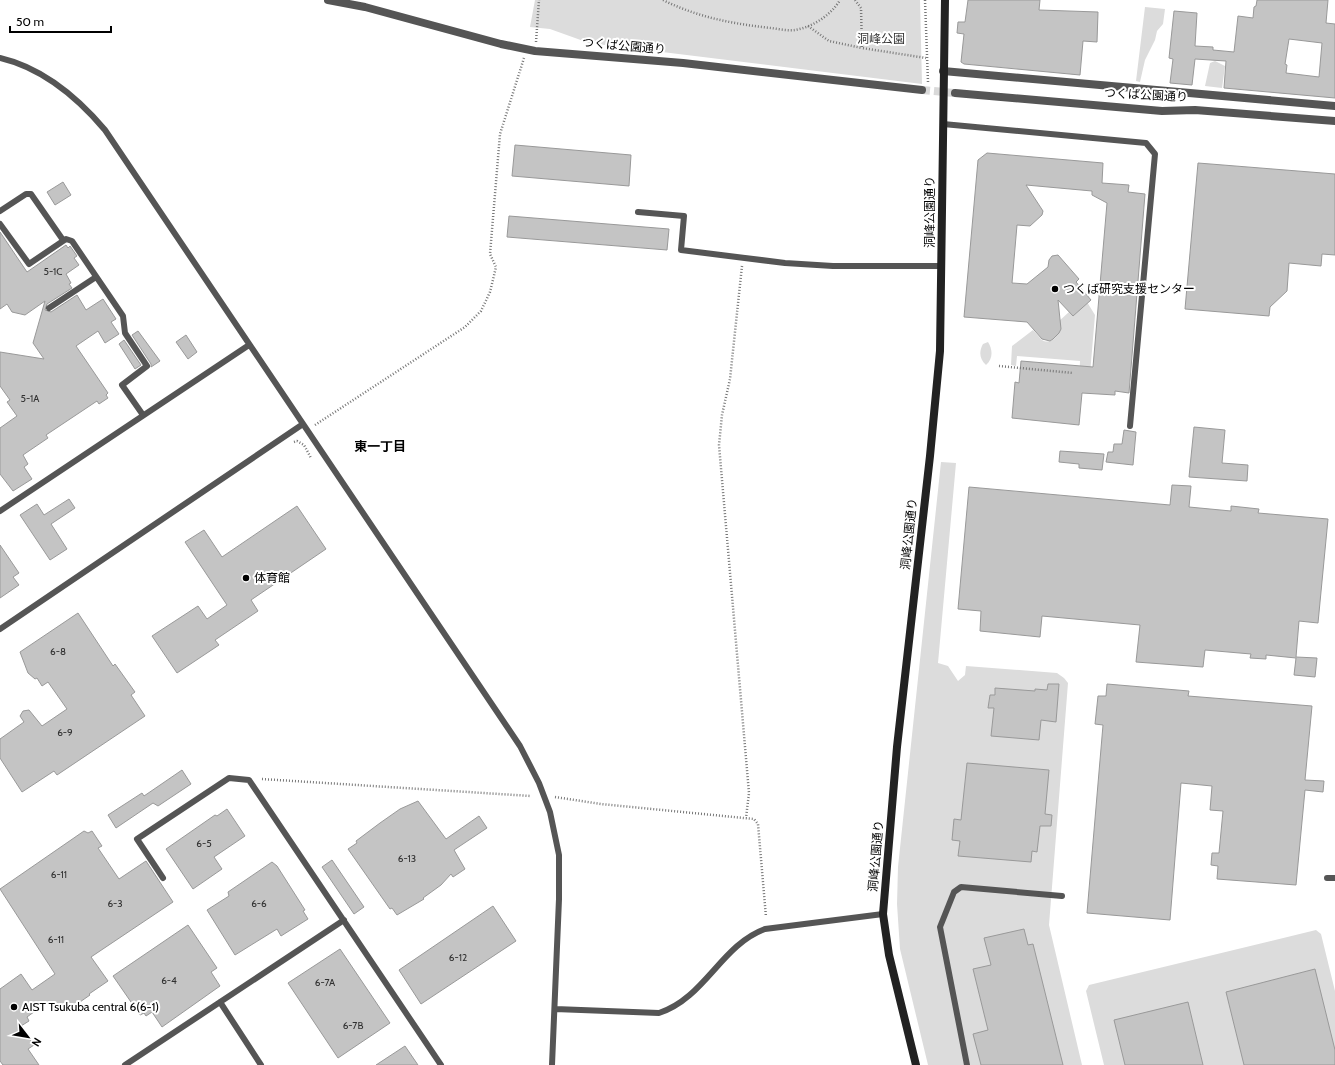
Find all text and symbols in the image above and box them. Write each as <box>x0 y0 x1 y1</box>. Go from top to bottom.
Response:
scale bar <box>10 8 111 34</box>
text: 50 m <box>16 14 44 29</box>
park label: 洞峰公園 <box>857 31 905 46</box>
street label: つくば公園通り <box>582 34 667 57</box>
street label: つくば公園通り <box>1104 85 1188 104</box>
street label: 洞峰公園通り <box>922 176 937 248</box>
house number: 5-1C <box>44 265 62 278</box>
place label: つくば研究支援センター <box>1063 281 1195 296</box>
marker: つくば研究支援センター <box>1050 284 1060 294</box>
house number: 5-1A <box>21 392 40 405</box>
district label: 東一丁目 <box>354 438 406 454</box>
street label: 洞峰公園通り <box>897 497 920 571</box>
place label: 体育館 <box>254 570 290 585</box>
marker: 体育館 <box>241 573 251 583</box>
house number: 6-8 <box>50 645 66 658</box>
house number: 6-9 <box>57 726 73 739</box>
street label: 洞峰公園通り <box>865 819 886 892</box>
house number: 6-5 <box>196 837 212 850</box>
house number: 6-13 <box>398 852 416 865</box>
house number: 6-11 <box>51 868 67 881</box>
house number: 6-3 <box>107 897 123 910</box>
house number: 6-6 <box>251 897 267 910</box>
house number: 6-11 <box>48 933 64 946</box>
house number: 6-12 <box>449 951 467 964</box>
house number: 6-4 <box>161 974 177 987</box>
house number: 6-7A <box>315 976 336 989</box>
place label: AIST Tsukuba central 6(6-1) <box>22 999 159 1014</box>
marker: AIST Tsukuba central 6(6-1) <box>9 1002 19 1012</box>
north arrow <box>8 1017 48 1057</box>
house number: 6-7B <box>343 1019 363 1032</box>
text: N <box>29 1035 45 1049</box>

